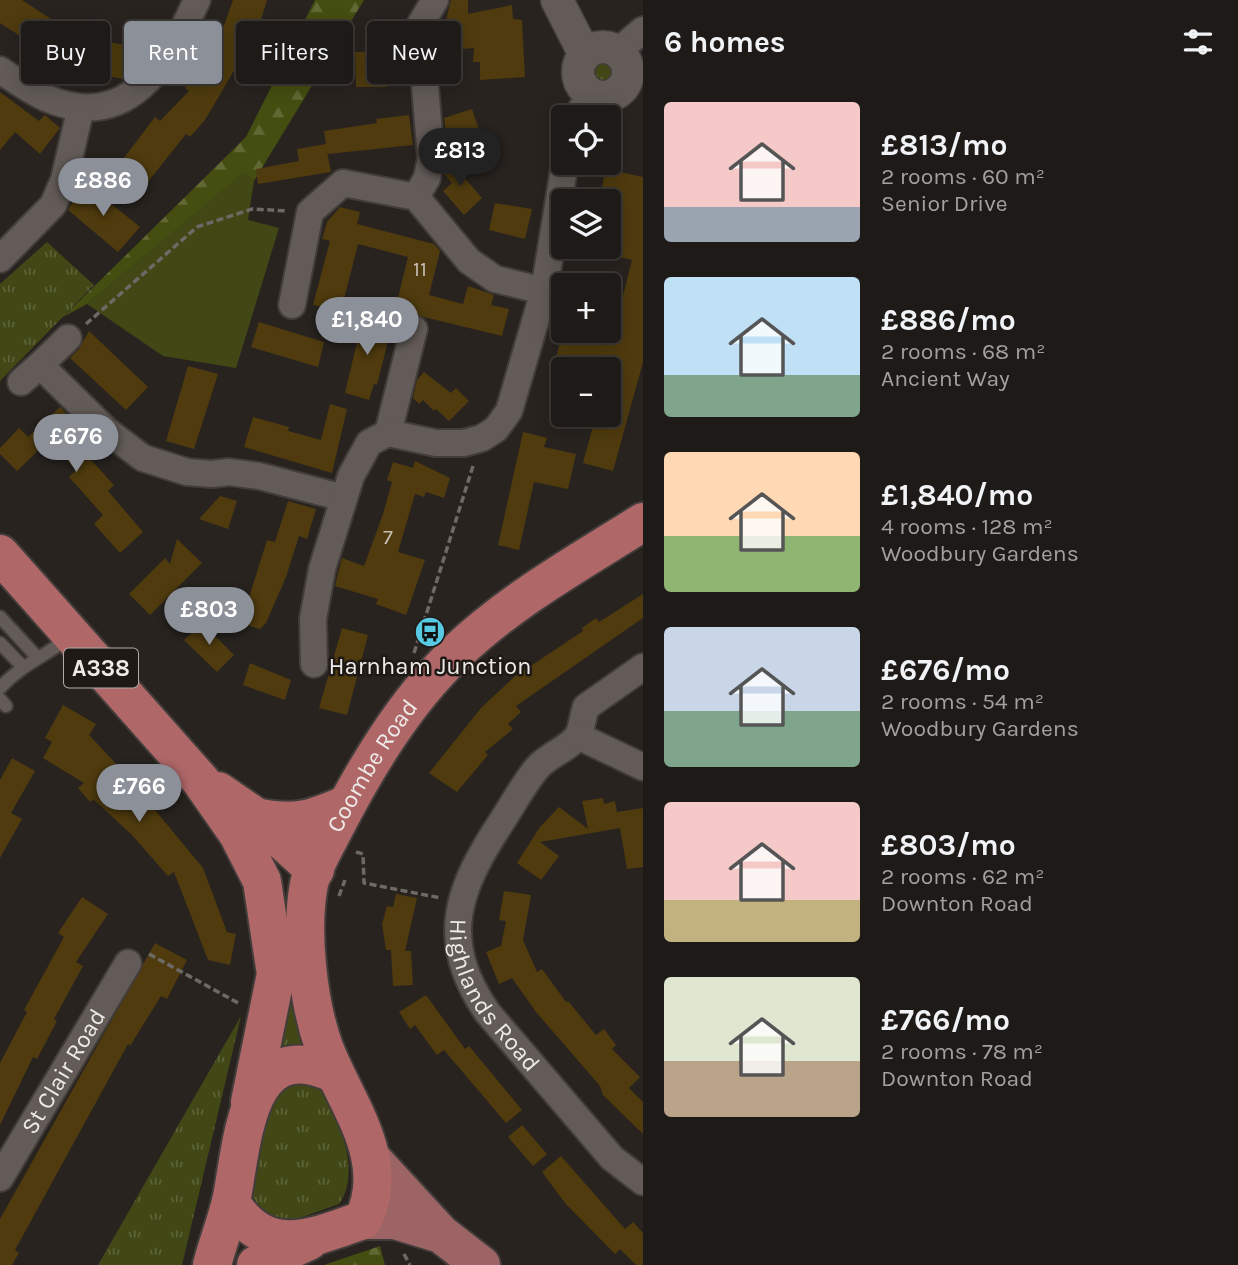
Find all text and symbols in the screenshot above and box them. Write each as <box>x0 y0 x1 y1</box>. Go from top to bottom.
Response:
chip: Buy <box>21 21 110 84</box>
chip: Rent <box>124 21 222 84</box>
chip: Filters <box>236 21 353 84</box>
chip: New <box>367 21 461 84</box>
icon: filters <box>1179 23 1217 61</box>
text: 6 homes <box>664 24 786 60</box>
map controls <box>551 105 621 427</box>
button: locate <box>551 105 621 175</box>
text: £813/mo <box>881 127 1007 163</box>
pin: £813 <box>419 128 501 188</box>
icon: home <box>720 130 804 214</box>
text: £813 <box>434 137 486 164</box>
pin: £886 <box>62 158 144 218</box>
text: 2 rooms · 60 m² <box>881 163 1045 190</box>
text: £886 <box>74 167 132 194</box>
button: layers <box>551 189 621 259</box>
text: Senior Drive <box>881 190 1008 217</box>
house number: 11 <box>413 257 427 281</box>
button: + <box>551 273 621 343</box>
pin: £1,840 <box>310 298 424 357</box>
text: £886/mo <box>881 302 1016 338</box>
icon: home <box>720 305 804 389</box>
text: £1,840 <box>332 306 402 333</box>
text: 2 rooms · 68 m² <box>881 338 1045 365</box>
button: − <box>551 357 621 427</box>
text: Ancient Way <box>881 365 1010 392</box>
pin: £676 <box>35 414 117 474</box>
text: £676 <box>49 423 103 450</box>
text: £1,840/mo <box>881 477 1033 513</box>
icon: home <box>720 480 804 564</box>
text: 4 rooms · 128 m² <box>881 513 1053 540</box>
house number: 7 <box>383 525 393 549</box>
text: Woodbury Gardens <box>881 540 1079 567</box>
pin: £803 <box>168 588 250 647</box>
text: £803 <box>180 596 238 623</box>
bus stop icon: Harnham Junction <box>413 615 447 649</box>
road number: A338 <box>64 648 138 688</box>
place label: Harnham Junction <box>328 652 532 680</box>
text: £676/mo <box>881 652 1010 688</box>
icon: home <box>720 655 804 739</box>
text: 2 rooms · 54 m² <box>881 688 1044 715</box>
street label: Coombe Road <box>321 694 423 837</box>
text: Woodbury Gardens <box>881 715 1079 742</box>
pin: £766 <box>98 764 180 824</box>
text: £766 <box>112 773 166 800</box>
text: £803/mo <box>881 827 1016 863</box>
icon: home <box>720 830 804 914</box>
text: 2 rooms · 62 m² <box>881 863 1045 890</box>
text: Downton Road <box>881 890 1033 917</box>
street label: Highlands Road <box>444 918 546 1077</box>
text: £766/mo <box>881 1002 1010 1038</box>
street label: St Clair Road <box>15 1004 111 1139</box>
icon: home <box>720 1005 804 1089</box>
text: 2 rooms · 78 m² <box>881 1038 1043 1065</box>
text: Downton Road <box>881 1065 1033 1092</box>

